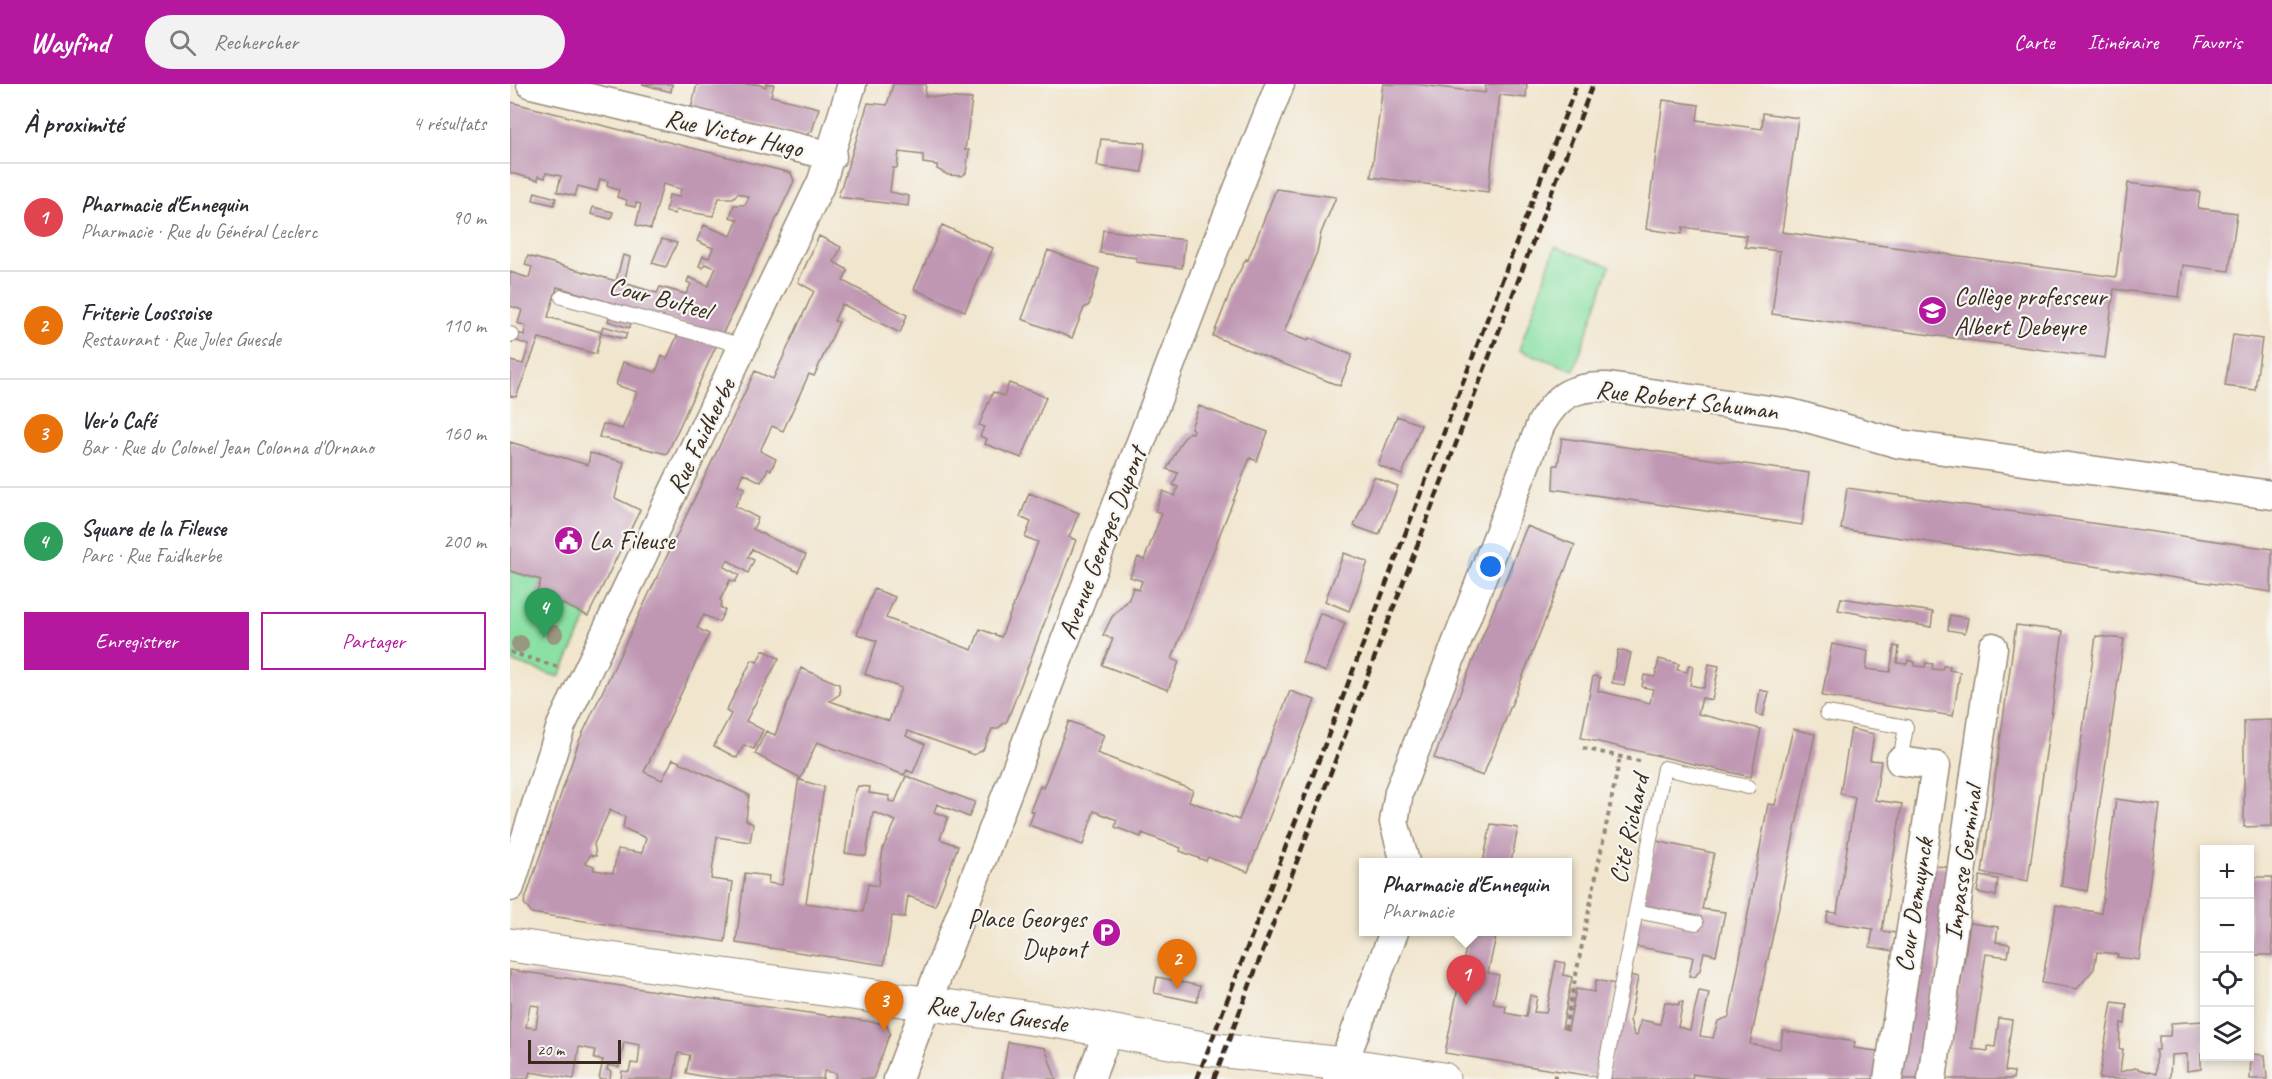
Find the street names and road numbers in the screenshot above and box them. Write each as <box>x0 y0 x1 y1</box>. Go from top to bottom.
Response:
street label: Rue Victor Hugo <box>662 101 808 165</box>
street label: Cour Bulteel <box>606 269 719 329</box>
street label: Rue Faidherbe <box>659 372 744 499</box>
street label: Rue Robert Schuman <box>1594 372 1781 428</box>
street label: Avenue Georges Dupont <box>1050 439 1155 643</box>
street label: Cité Richard <box>1601 768 1657 886</box>
street label: Impasse Germinal <box>1936 779 1991 942</box>
street label: Cour Demuynck <box>1887 833 1941 974</box>
street label: Rue Jules Guesde <box>925 988 1072 1041</box>

